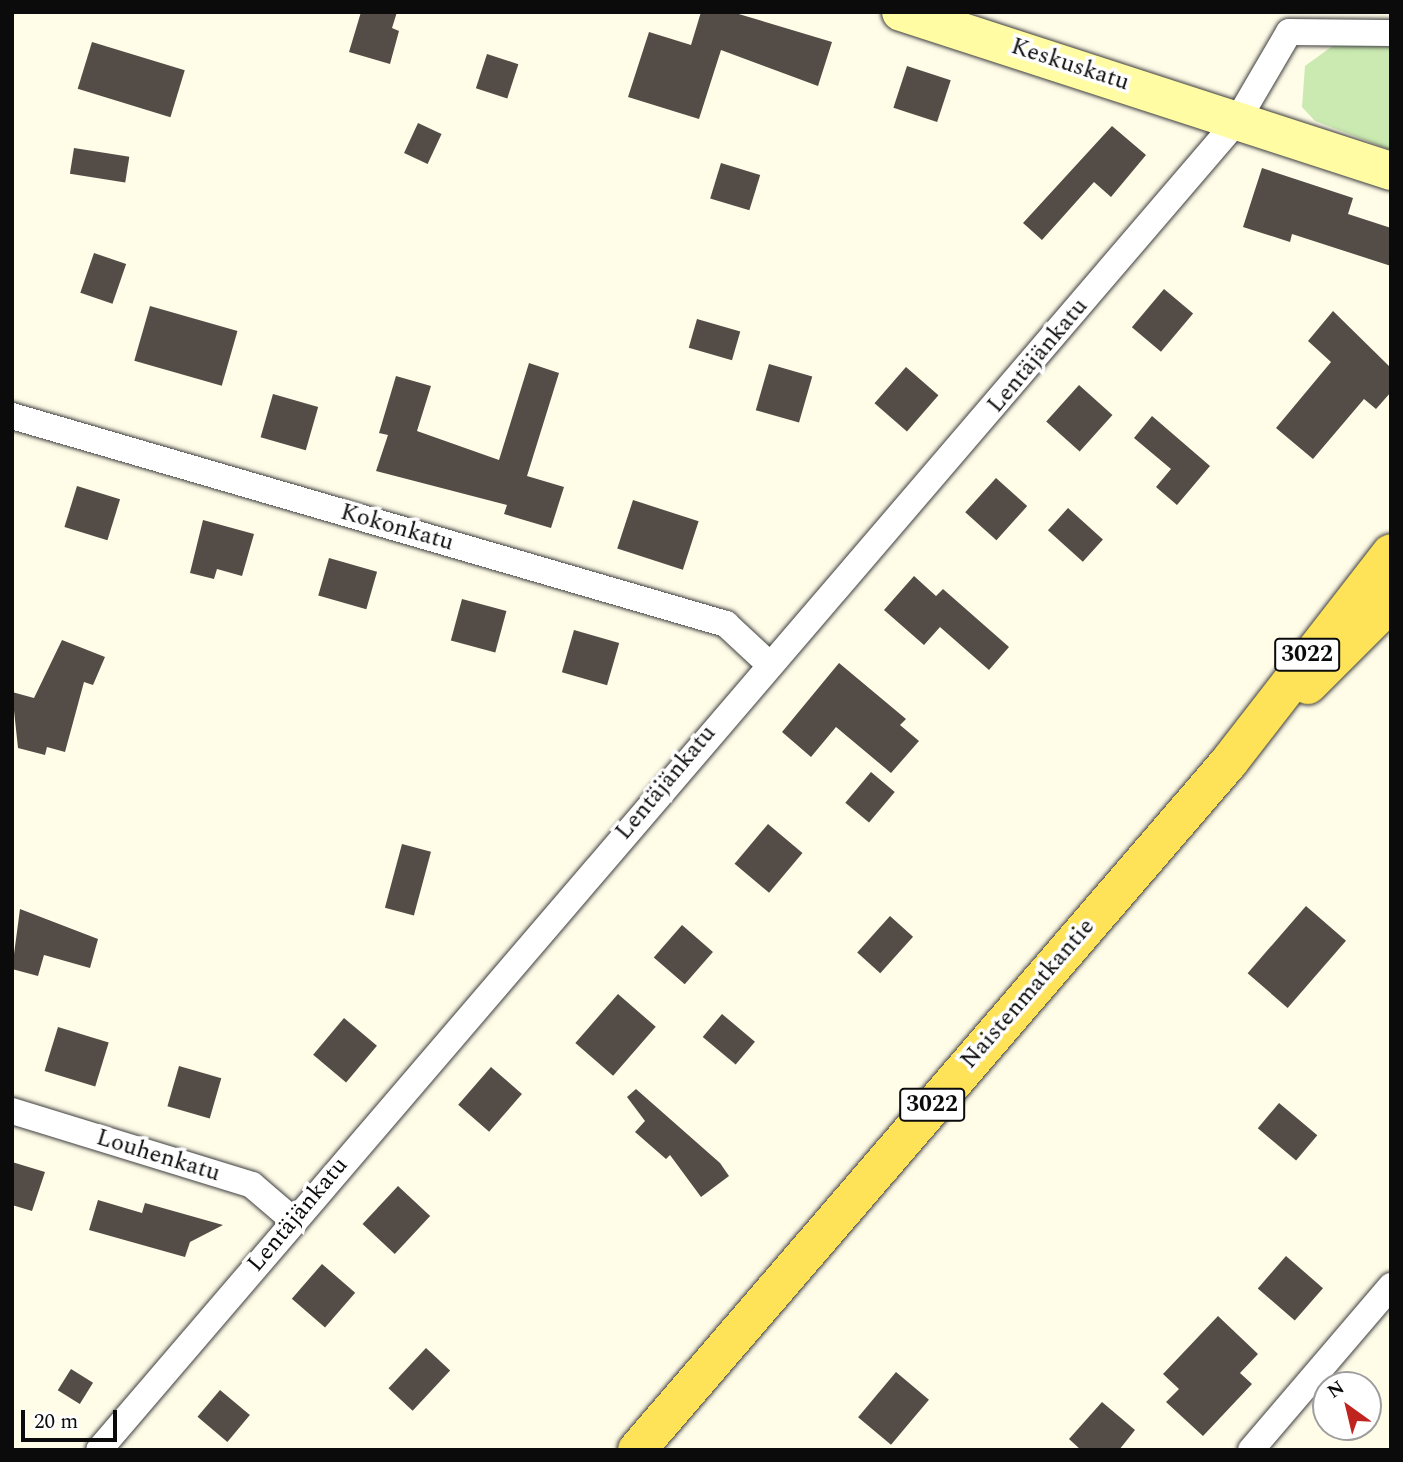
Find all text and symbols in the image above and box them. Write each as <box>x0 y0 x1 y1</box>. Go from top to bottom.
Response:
street label: Keskuskatu <box>1007 32 1133 98</box>
street label: Lentäjänkatu <box>982 293 1094 419</box>
street label: Kokonkatu <box>337 498 457 558</box>
road number: 3022 <box>1274 636 1340 674</box>
street label: Lentäjänkatu <box>610 720 722 846</box>
street label: Naistenmatkantie <box>955 913 1101 1075</box>
road number: 3022 <box>899 1086 965 1124</box>
street label: Louhenkatu <box>93 1124 223 1188</box>
street label: Lentäjänkatu <box>242 1152 354 1278</box>
north arrow <box>1312 1371 1382 1441</box>
text: N <box>1322 1373 1351 1406</box>
scale bar <box>24 1396 121 1440</box>
text: 20 m <box>34 1406 78 1438</box>

